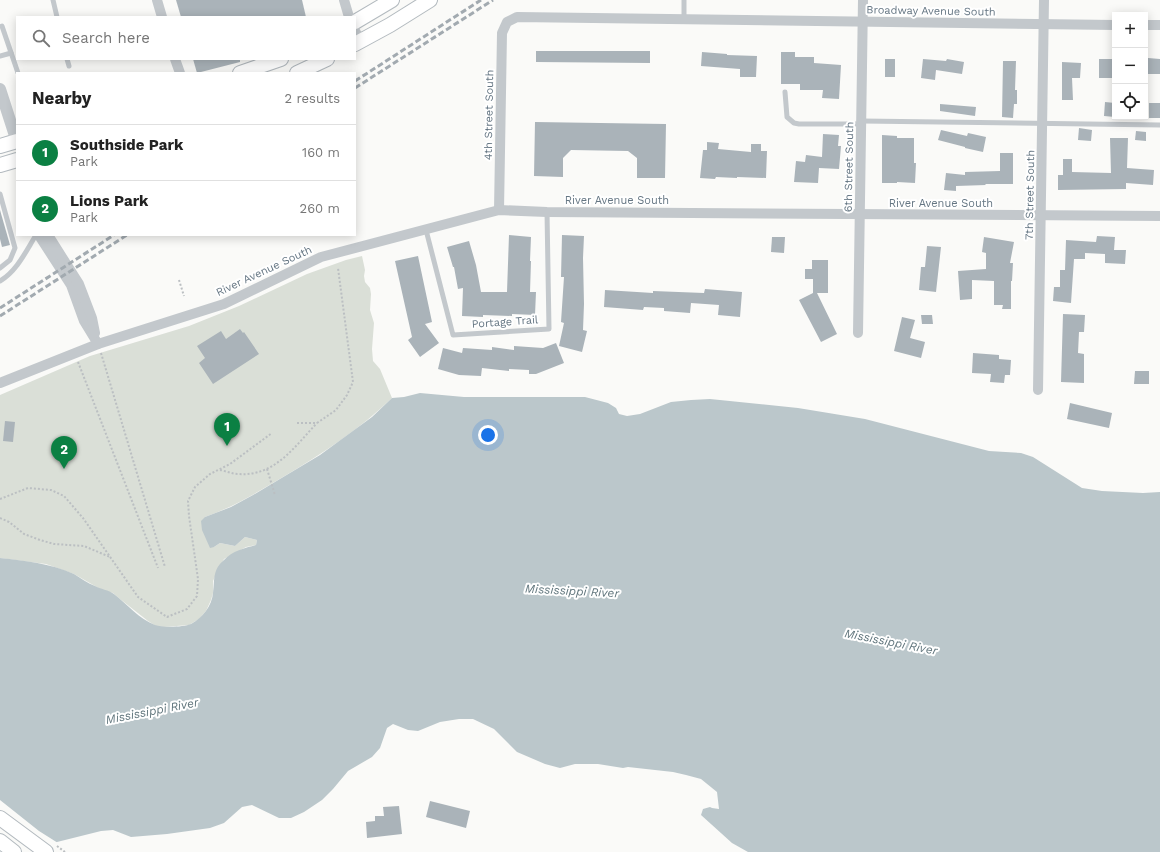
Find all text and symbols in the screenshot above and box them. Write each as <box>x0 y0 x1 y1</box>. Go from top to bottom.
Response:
street label: Broadway Avenue South <box>866 3 996 19</box>
map controls <box>1112 12 1148 120</box>
button: + <box>1112 12 1148 48</box>
search box <box>16 16 356 60</box>
icon: search <box>30 27 52 49</box>
text: Search here <box>62 29 150 47</box>
button: − <box>1112 48 1148 84</box>
street label: 4th Street South <box>482 70 496 160</box>
button: locate <box>1112 84 1148 120</box>
text: Nearby <box>32 88 91 108</box>
text: 2 results <box>285 91 340 106</box>
street label: 6th Street South <box>842 122 856 212</box>
text: Southside Park <box>70 136 183 154</box>
text: 1 <box>42 145 48 160</box>
text: 160 m <box>302 145 340 160</box>
street label: 7th Street South <box>1023 150 1037 240</box>
text: Park <box>70 154 98 169</box>
text: Lions Park <box>70 192 148 210</box>
street label: River Avenue South <box>565 194 669 207</box>
street label: River Avenue South <box>889 197 993 210</box>
text: 2 <box>41 201 49 216</box>
text: 260 m <box>300 201 340 216</box>
text: Park <box>70 210 98 225</box>
street label: River Avenue South <box>214 243 314 299</box>
street label: Portage Trail <box>471 313 539 331</box>
pin: 1 <box>214 413 240 446</box>
your location <box>478 425 498 445</box>
pin: 2 <box>51 436 77 469</box>
water label: Mississippi River <box>525 582 621 601</box>
water label: Mississippi River <box>843 626 940 658</box>
water label: Mississippi River <box>104 695 201 727</box>

